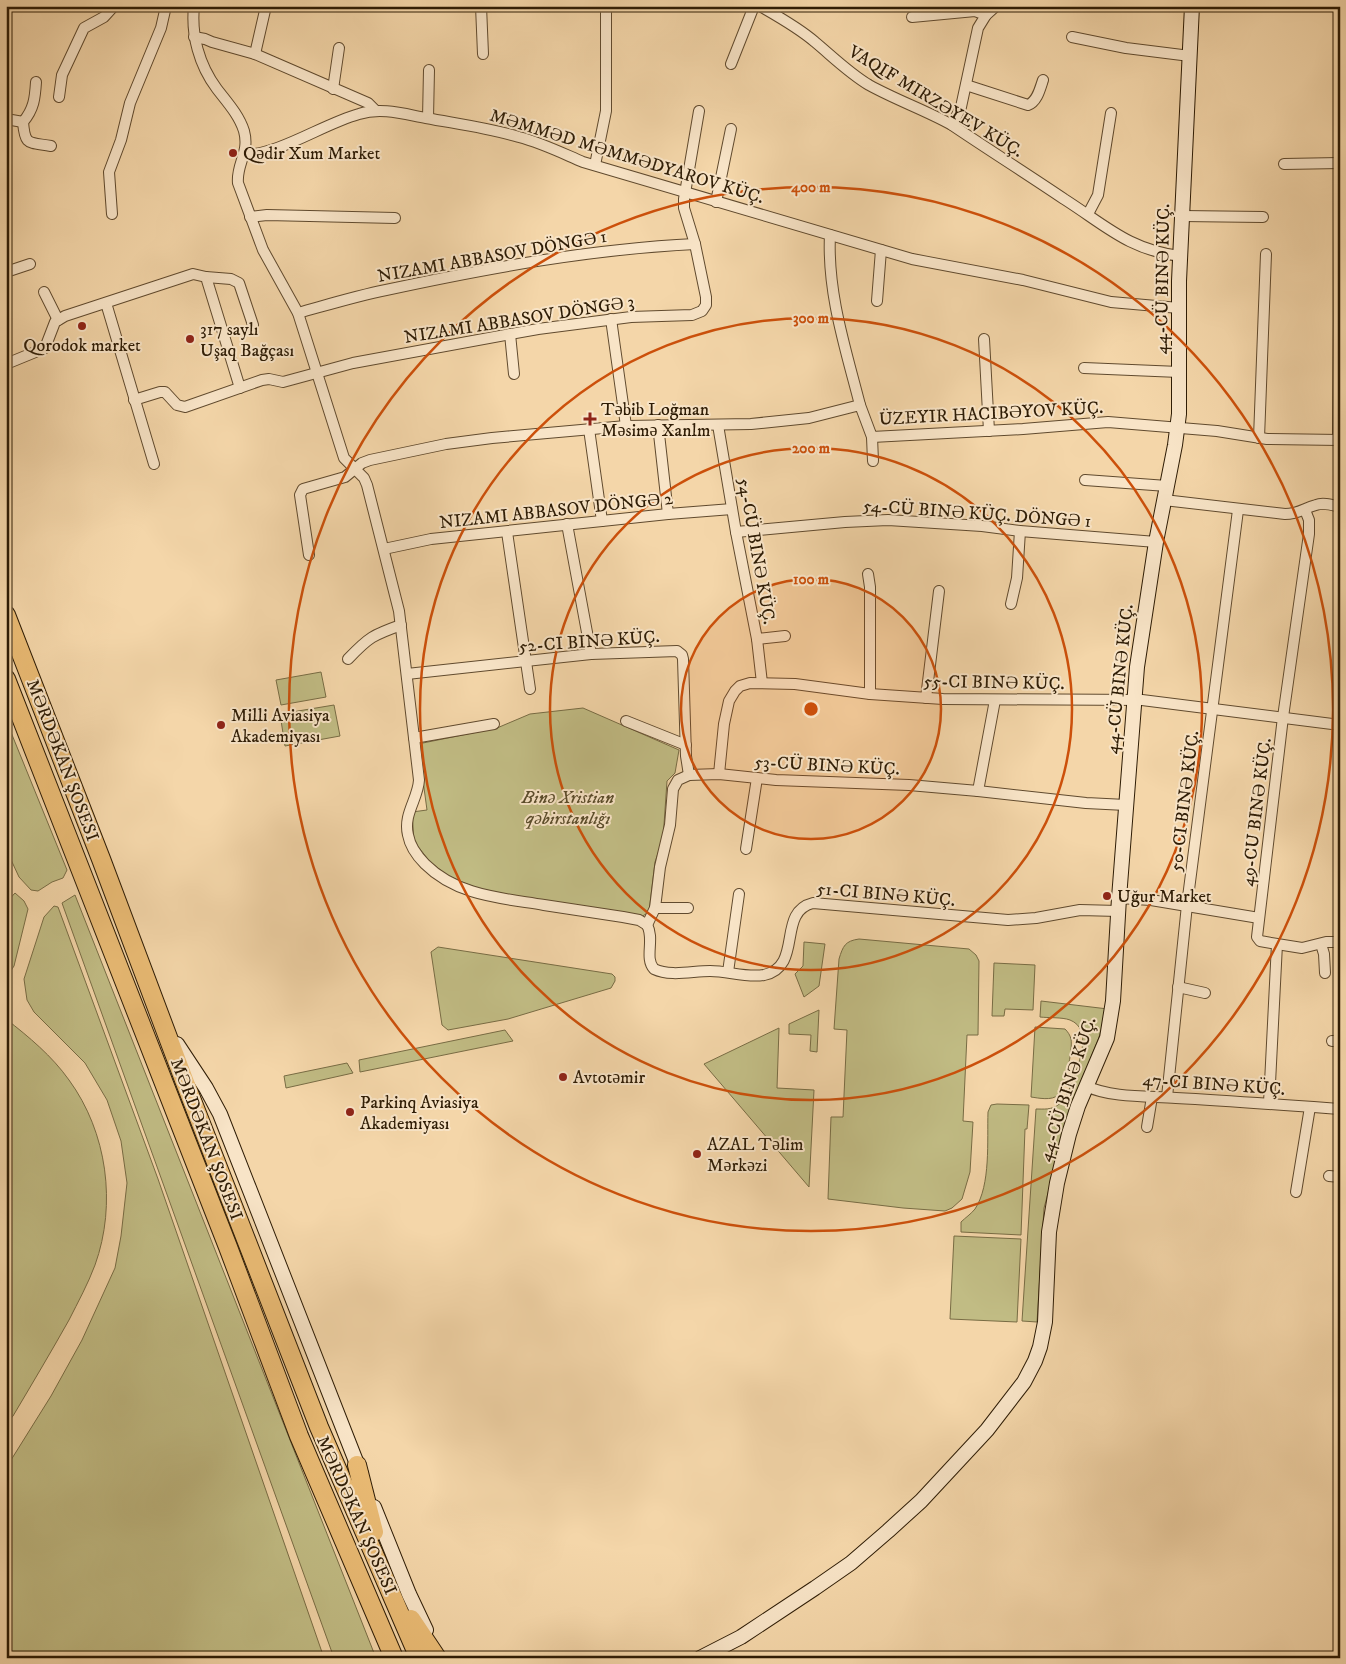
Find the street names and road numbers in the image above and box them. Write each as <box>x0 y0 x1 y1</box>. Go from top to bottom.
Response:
street label: VAQIF MIRZƏYEV KÜÇ. <box>843 40 1027 163</box>
street label: MƏMMƏD MƏMMƏDYAROV KÜÇ. <box>487 105 766 209</box>
street label: 44-CÜ BINƏ KÜÇ. <box>1151 203 1175 355</box>
street label: NIZAMI ABBASOV DÖNGƏ 1 <box>376 226 609 288</box>
street label: NIZAMI ABBASOV DÖNGƏ 3 <box>403 291 636 349</box>
street label: ÜZEYIR HACIBƏYOV KÜÇ. <box>878 397 1104 431</box>
street label: 54-CÜ BINƏ KÜÇ. <box>732 476 780 626</box>
street label: NIZAMI ABBASOV DÖNGƏ 2 <box>438 488 674 534</box>
street label: 54-CÜ BINƏ KÜÇ. DÖNGƏ 1 <box>862 495 1092 533</box>
street label: 44-CÜ BINƏ KÜÇ. <box>1101 603 1139 755</box>
street label: 52-CI BINƏ KÜÇ. <box>518 626 660 658</box>
street label: 55-CI BINƏ KÜÇ. <box>923 671 1065 695</box>
street label: MƏRDƏKAN ŞOSESI <box>21 676 103 845</box>
street label: 50-CI BINƏ KÜÇ. <box>1165 729 1205 873</box>
street label: 49-CU BINƏ KÜÇ. <box>1237 737 1277 888</box>
street label: 53-CÜ BINƏ KÜÇ. <box>754 751 900 781</box>
street label: 51-CI BINƏ KÜÇ. <box>816 878 956 912</box>
street label: 44-CÜ BINƏ KÜÇ. <box>1034 1014 1102 1164</box>
street label: MƏRDƏKAN ŞOSESI <box>165 1055 247 1224</box>
street label: 47-CI BINƏ KÜÇ. <box>1142 1069 1286 1101</box>
street label: MƏRDƏKAN ŞOSESI <box>311 1432 401 1598</box>

